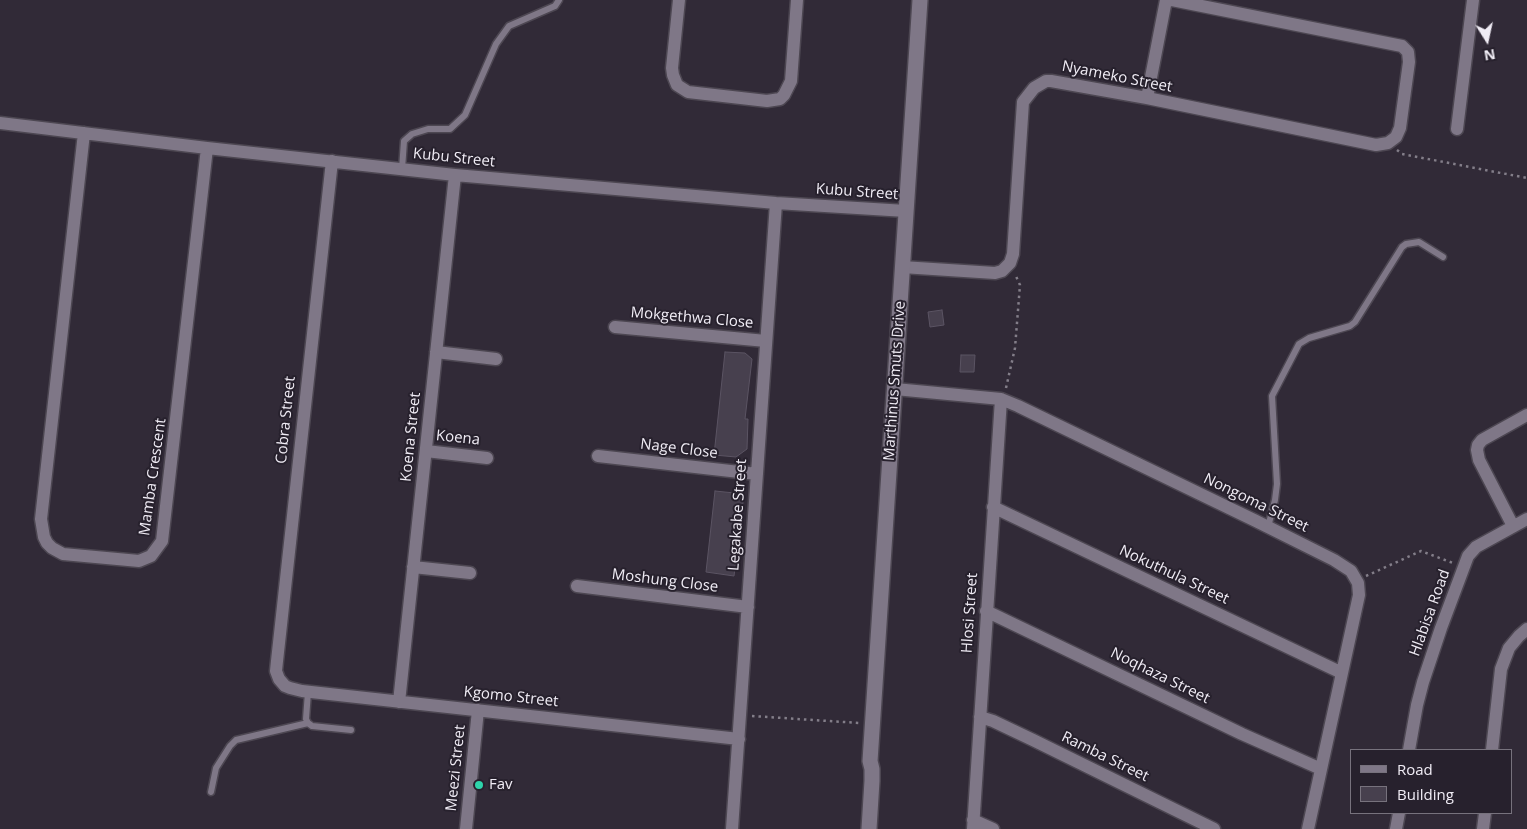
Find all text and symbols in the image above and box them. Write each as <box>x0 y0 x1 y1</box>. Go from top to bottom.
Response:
north arrow <box>1462 15 1512 65</box>
text: N <box>1482 45 1497 66</box>
street label: Nyameko Street <box>1060 57 1174 97</box>
street label: Kubu Street <box>412 145 496 171</box>
street label: Kubu Street <box>815 180 899 204</box>
street label: Marthinus Smuts Drive <box>880 300 910 462</box>
street label: Mokgethwa Close <box>630 304 754 332</box>
street label: Cobra Street <box>272 375 300 465</box>
street label: Koena Street <box>397 391 425 483</box>
street label: Mamba Crescent <box>136 417 170 537</box>
street label: Koena <box>435 427 481 449</box>
street label: Nage Close <box>639 435 719 463</box>
street label: Legakabe Street <box>725 458 751 572</box>
street label: Nongoma Street <box>1201 470 1311 536</box>
street label: Nokuthula Street <box>1116 542 1232 608</box>
street label: Moshung Close <box>611 566 719 596</box>
street label: Hlabisa Road <box>1406 567 1454 659</box>
street label: Hlosi Street <box>958 572 982 654</box>
street label: Noqhaza Street <box>1107 644 1213 708</box>
street label: Kgomo Street <box>463 683 559 711</box>
street label: Meezi Street <box>443 724 469 812</box>
street label: Ramba Street <box>1058 728 1152 786</box>
legend <box>1350 749 1512 814</box>
text: Road <box>1397 759 1433 779</box>
place label: Fav <box>489 776 513 794</box>
marker: Fav <box>473 779 485 791</box>
text: Building <box>1397 784 1454 804</box>

